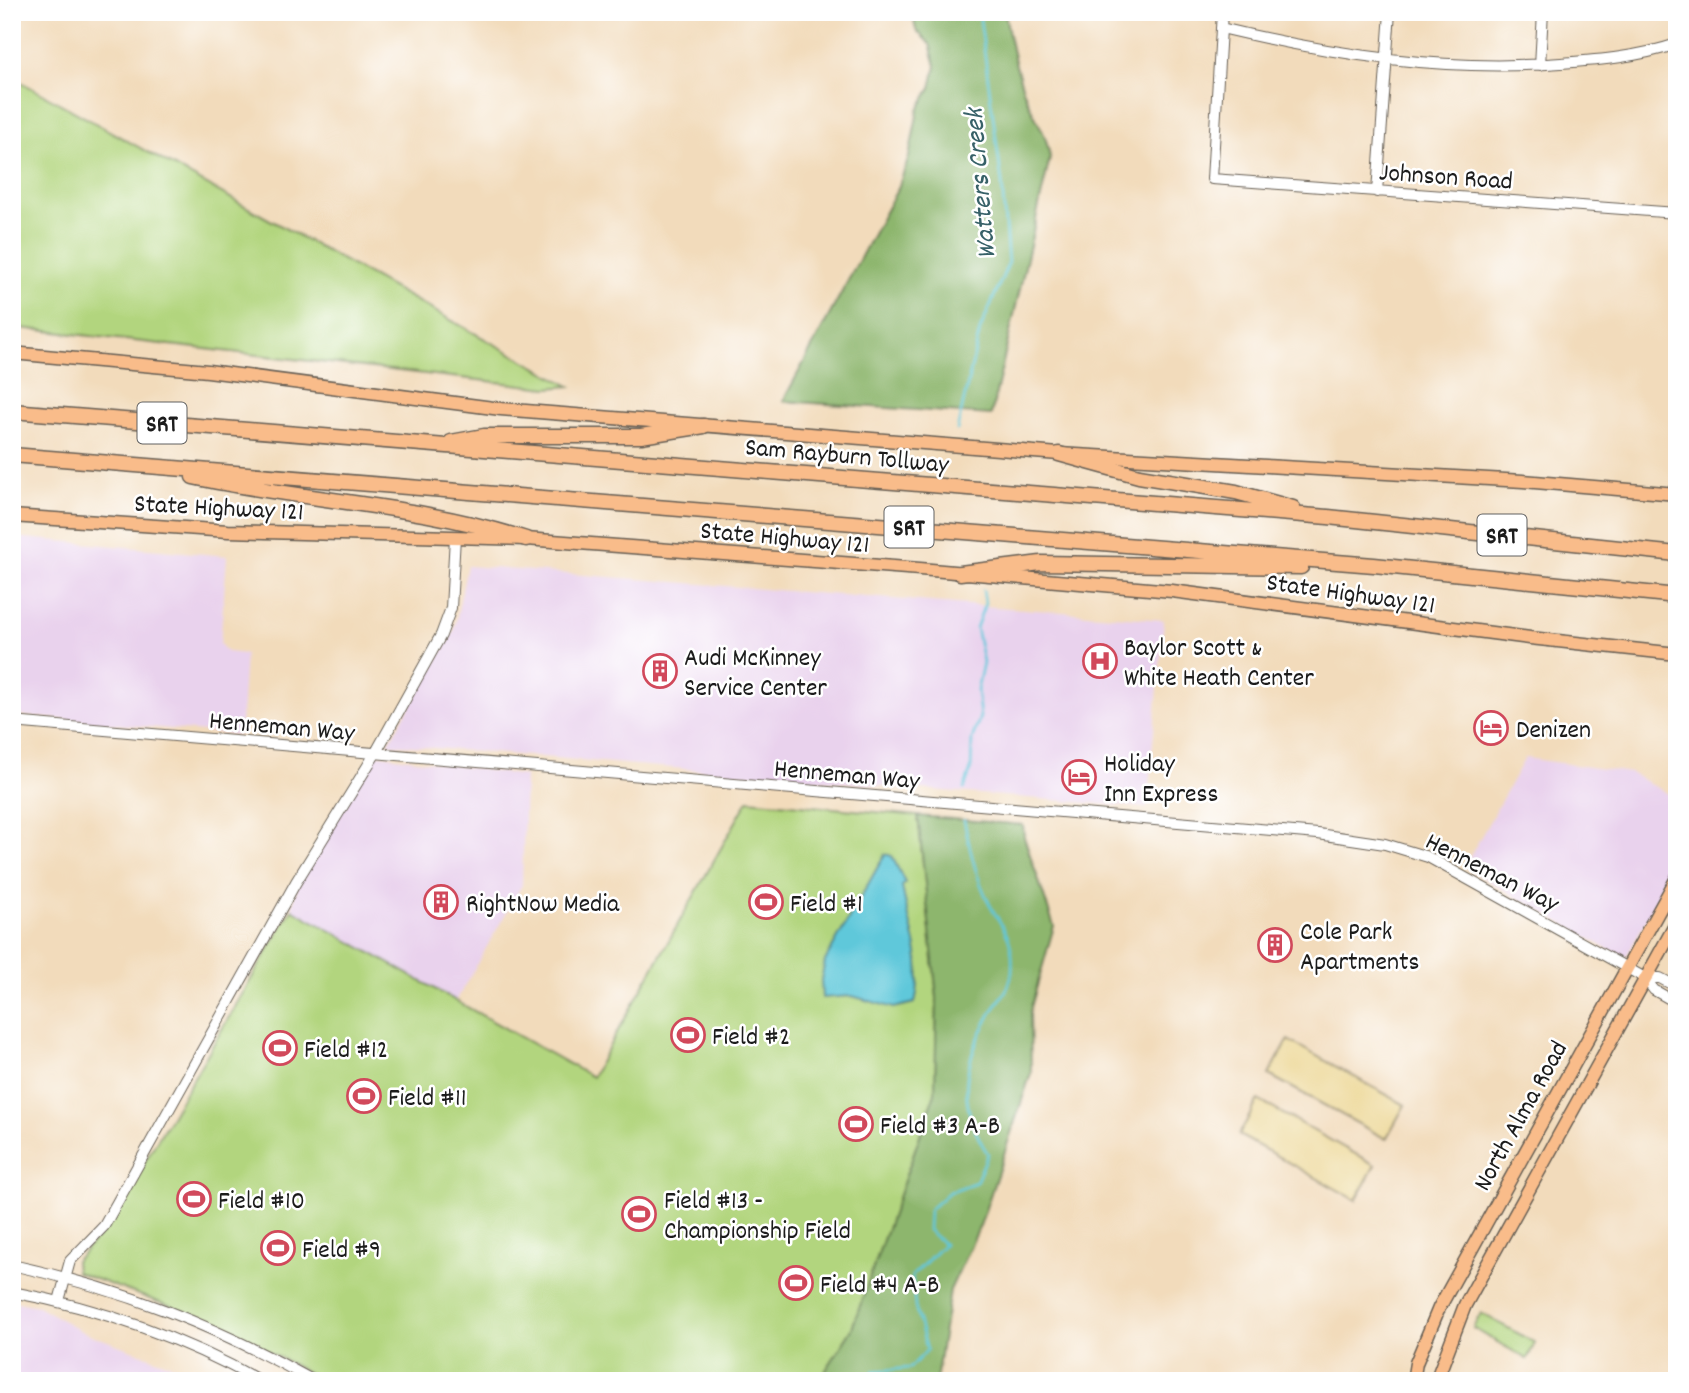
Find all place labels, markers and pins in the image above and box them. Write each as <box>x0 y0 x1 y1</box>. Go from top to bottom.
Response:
place label: Baylor Scott & White Heath Center <box>1124 631 1314 698</box>
place label: Audi McKinney Service Center <box>684 641 827 708</box>
hospital icon: Baylor Scott & White Heath Center <box>1081 642 1119 680</box>
building icon: Audi McKinney Service Center <box>641 652 679 690</box>
hotel icon: Denizen <box>1472 709 1510 747</box>
place label: Denizen <box>1516 713 1591 750</box>
place label: Holiday Inn Express <box>1104 747 1218 814</box>
hotel icon: Holiday Inn Express <box>1060 758 1098 796</box>
building icon: RightNow Media <box>422 883 460 921</box>
sports icon: Field #1 <box>747 883 785 921</box>
place label: RightNow Media <box>466 887 620 924</box>
place label: Field #1 <box>790 887 863 924</box>
place label: Cole Park Apartments <box>1300 915 1419 982</box>
building icon: Cole Park Apartments <box>1256 926 1294 964</box>
sports icon: Field #2 <box>669 1016 707 1054</box>
place label: Field #2 <box>712 1020 790 1057</box>
sports icon: Field #12 <box>261 1029 299 1067</box>
place label: Field #12 <box>304 1033 388 1070</box>
sports icon: Field #11 <box>345 1077 383 1115</box>
place label: Field #11 <box>388 1081 466 1118</box>
sports icon: Field #3 A-B <box>837 1105 875 1143</box>
place label: Field #3 A-B <box>880 1109 1000 1146</box>
sports icon: Field #10 <box>175 1180 213 1218</box>
place label: Field #10 <box>218 1184 305 1221</box>
place label: Field #13 - Championship Field <box>664 1184 851 1251</box>
sports icon: Field #13 - Championship Field <box>620 1195 658 1233</box>
sports icon: Field #9 <box>259 1229 297 1267</box>
place label: Field #9 <box>302 1233 381 1270</box>
sports icon: Field #4 A-B <box>777 1264 815 1302</box>
place label: Field #4 A-B <box>820 1268 939 1305</box>

